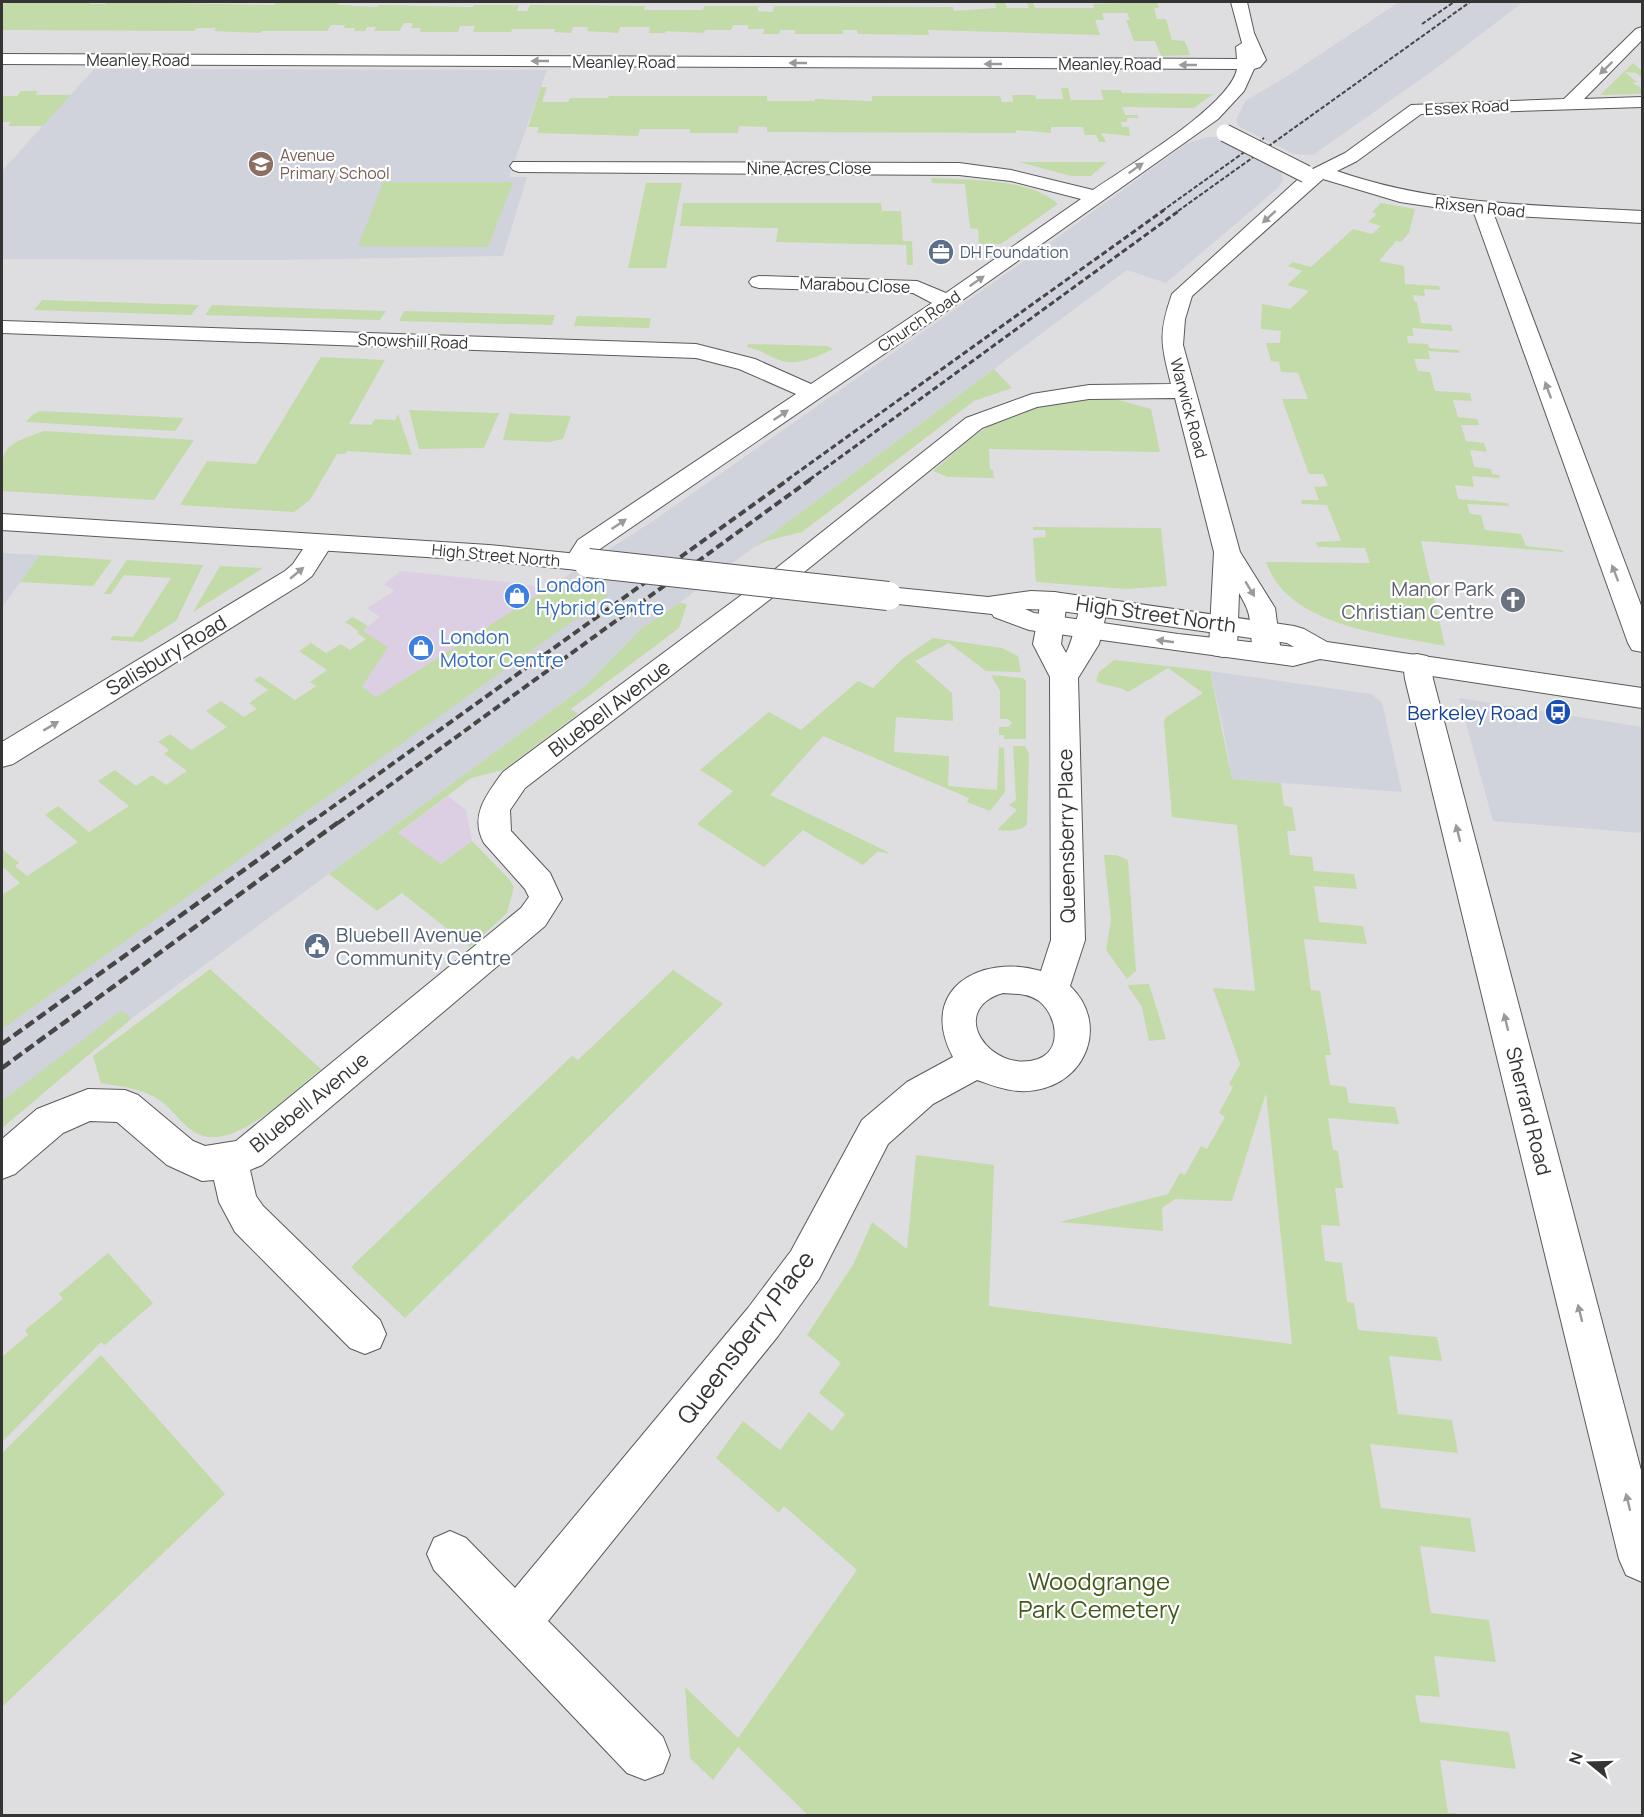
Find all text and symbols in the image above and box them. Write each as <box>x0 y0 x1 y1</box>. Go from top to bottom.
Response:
street label: Meanley Road <box>86 49 190 71</box>
street label: Meanley Road <box>572 51 676 73</box>
street label: Meanley Road <box>1058 53 1162 75</box>
one-way arrow <box>530 57 549 66</box>
one-way arrow <box>788 58 807 68</box>
one-way arrow <box>983 59 1002 69</box>
one-way arrow <box>1178 60 1197 70</box>
one-way arrow <box>1600 60 1614 74</box>
street label: Essex Road <box>1424 94 1510 120</box>
place label: Avenue Primary School <box>280 144 390 184</box>
school or university icon: Avenue Primary School <box>246 149 276 179</box>
street label: Nine Acres Close <box>747 157 871 179</box>
one-way arrow <box>1129 163 1144 175</box>
street label: Rixsen Road <box>1434 191 1526 223</box>
one-way arrow <box>1262 210 1277 223</box>
office icon: DH Foundation <box>926 237 956 267</box>
place label: DH Foundation <box>960 241 1069 263</box>
street label: Marabou Close <box>799 272 911 298</box>
one-way arrow <box>969 276 985 287</box>
street label: Church Road <box>873 285 965 357</box>
street label: Snowshill Road <box>357 328 469 354</box>
street label: Warwick Road <box>1165 355 1213 461</box>
one-way arrow <box>1543 380 1553 398</box>
one-way arrow <box>773 410 789 421</box>
one-way arrow <box>611 518 628 529</box>
street label: High Street North <box>431 538 561 572</box>
one-way arrow <box>1610 563 1620 581</box>
one-way arrow <box>289 567 305 580</box>
place label: London Hybrid Centre <box>536 571 664 621</box>
place label: Manor Park Christian Centre <box>1341 575 1495 625</box>
shop icon: London Hybrid Centre <box>502 581 532 611</box>
one-way arrow <box>1244 581 1255 597</box>
church icon: Manor Park Christian Centre <box>1498 585 1528 615</box>
street label: High Street North <box>1074 589 1238 639</box>
street label: Salisbury Road <box>101 608 231 702</box>
place label: London Motor Centre <box>440 623 564 673</box>
shop icon: London Motor Centre <box>406 633 436 663</box>
one-way arrow <box>1156 637 1175 646</box>
street label: Bluebell Avenue <box>543 653 675 763</box>
bus stop icon: Berkeley Road <box>1543 697 1573 727</box>
place label: Berkeley Road <box>1407 699 1538 726</box>
one-way arrow <box>43 720 59 731</box>
street label: Queensberry Place <box>1051 749 1081 923</box>
one-way arrow <box>1453 824 1463 842</box>
place label: Bluebell Avenue Community Centre <box>336 921 511 971</box>
public building icon: Bluebell Avenue Community Centre <box>302 931 332 961</box>
one-way arrow <box>1501 1013 1511 1031</box>
street label: Sherrard Road <box>1500 1044 1558 1178</box>
street label: Bluebell Avenue <box>244 1046 374 1158</box>
street label: Queensberry Place <box>669 1243 821 1431</box>
one-way arrow <box>1575 1304 1585 1322</box>
one-way arrow <box>1623 1493 1633 1511</box>
park label: Woodgrange Park Cemetery <box>1018 1564 1180 1625</box>
north arrow <box>1560 1733 1620 1793</box>
text: N <box>1564 1749 1588 1767</box>

